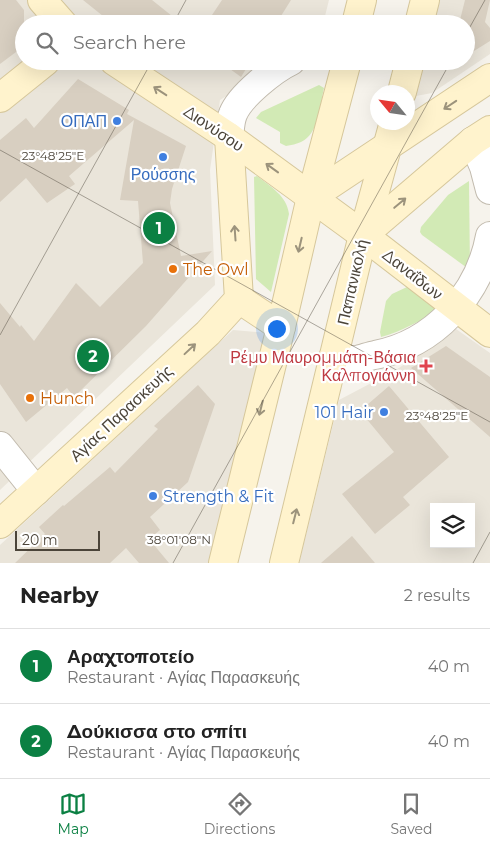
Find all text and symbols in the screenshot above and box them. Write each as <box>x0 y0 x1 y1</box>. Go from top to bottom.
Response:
search box <box>15 15 475 70</box>
icon: search <box>33 29 61 57</box>
text: Search here <box>73 31 186 54</box>
north arrow <box>370 85 415 130</box>
one-way arrow <box>153 86 167 96</box>
one-way arrow <box>443 100 457 110</box>
street label: Διονύσου <box>180 101 247 155</box>
place label: ΟΠΑΠ <box>61 112 107 131</box>
marker: ΟΠΑΠ <box>111 115 123 127</box>
text: 23°48'25"E <box>22 148 84 163</box>
marker: Ρούσσης <box>157 151 169 163</box>
one-way arrow <box>266 163 279 174</box>
place label: Ρούσσης <box>131 165 196 184</box>
one-way arrow <box>393 198 406 209</box>
pin: 1 <box>143 209 175 247</box>
one-way arrow <box>231 225 240 241</box>
one-way arrow <box>295 236 304 252</box>
street label: Παπανικολή <box>333 237 372 327</box>
street label: Δαναΐδων <box>379 245 446 304</box>
place label: The Owl <box>183 260 249 279</box>
marker: The Owl <box>167 263 179 275</box>
your location <box>264 316 290 342</box>
pin: 2 <box>77 337 109 375</box>
one-way arrow <box>184 343 196 355</box>
place label: Ρέμυ Μαυρομμάτη-Βάσια Καλπογιάννη <box>230 348 416 385</box>
marker: Ρέμυ Μαυρομμάτη-Βάσια Καλπογιάννη <box>420 360 432 372</box>
street label: Αγίας Παρασκευής <box>66 361 177 466</box>
place label: Hunch <box>40 389 94 408</box>
marker: Hunch <box>24 392 36 404</box>
one-way arrow <box>256 399 265 415</box>
place label: 101 Hair <box>314 403 374 422</box>
marker: 101 Hair <box>378 406 390 418</box>
text: 23°48'25"E <box>406 408 468 423</box>
place label: Strength & Fit <box>163 487 275 506</box>
marker: Strength & Fit <box>147 490 159 502</box>
map controls <box>430 503 475 548</box>
button: layers <box>430 503 475 548</box>
one-way arrow <box>291 508 300 524</box>
scale bar <box>15 528 100 551</box>
text: 20 m <box>22 531 58 549</box>
text: 38°01'08"N <box>147 532 211 547</box>
text: Nearby <box>20 583 99 608</box>
text: 2 results <box>404 586 470 605</box>
text: Αραχτοποτείο <box>67 645 194 668</box>
text: 1 <box>33 657 39 676</box>
text: 40 m <box>428 657 470 676</box>
text: Restaurant · Αγίας Παρασκευής <box>67 668 300 687</box>
text: Δούκισσα στο σπίτι <box>67 720 247 743</box>
text: 2 <box>31 732 41 751</box>
text: 40 m <box>428 732 470 751</box>
text: Restaurant · Αγίας Παρασκευής <box>67 743 300 762</box>
tab: Map <box>58 790 89 838</box>
tab: Directions <box>204 790 275 838</box>
tab: Saved <box>390 790 432 838</box>

